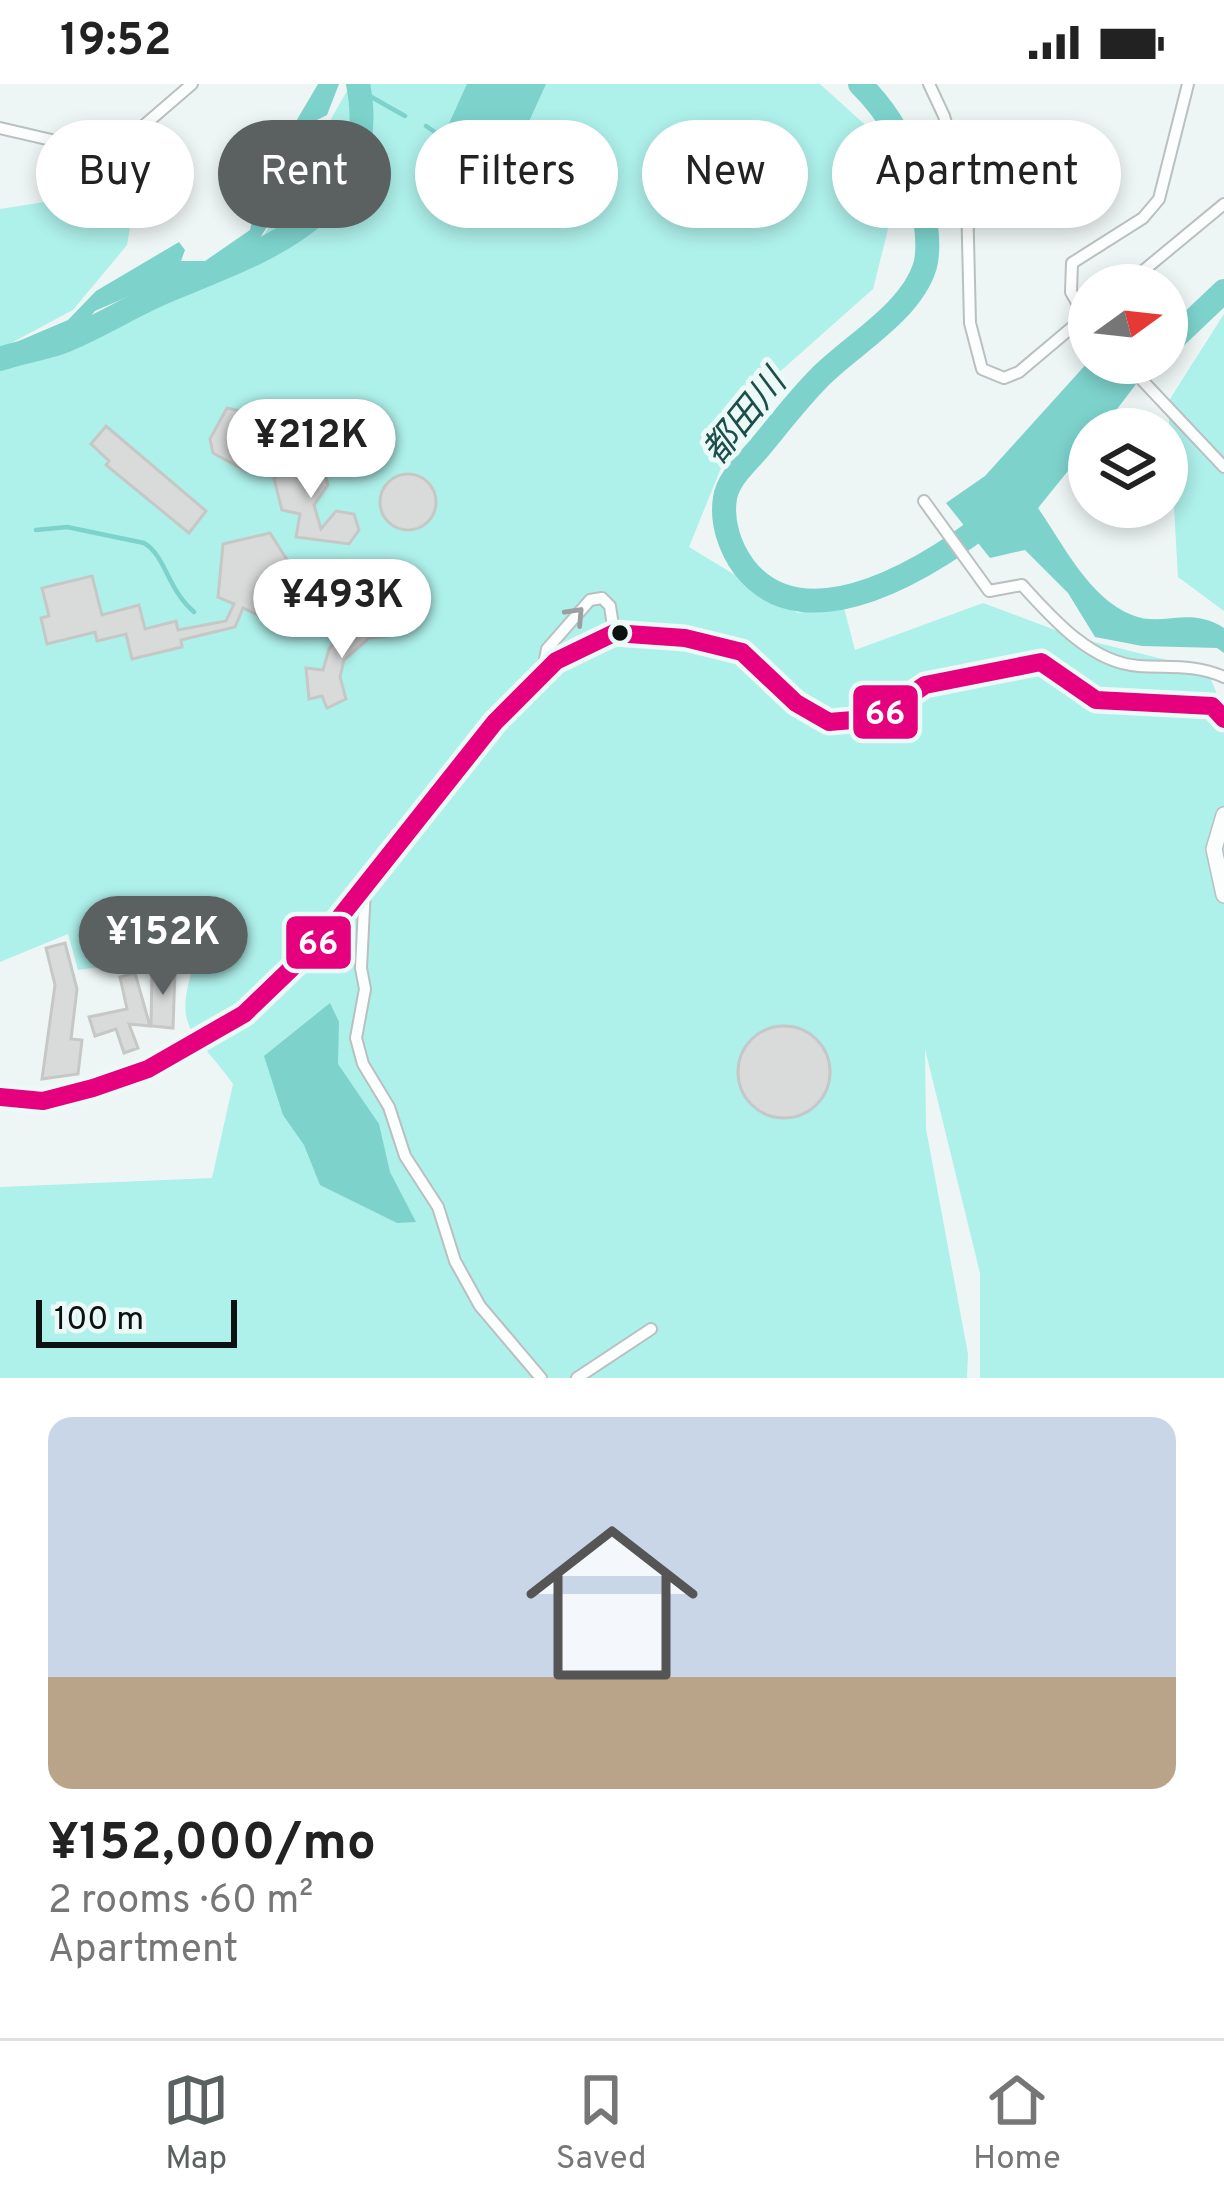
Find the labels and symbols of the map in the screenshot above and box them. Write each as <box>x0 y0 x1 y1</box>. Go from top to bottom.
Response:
north arrow <box>1068 264 1188 384</box>
water label: 都田川 <box>694 359 800 475</box>
pin: ¥212K <box>227 399 395 501</box>
pin: ¥493K <box>258 559 426 661</box>
one-way arrow <box>562 607 584 628</box>
unlabelled marker <box>609 622 631 644</box>
line badge: 66 <box>851 683 920 741</box>
text: 66 <box>865 695 905 737</box>
pin: ¥152K <box>79 896 247 998</box>
line badge: 66 <box>284 914 353 971</box>
text: 66 <box>298 925 338 967</box>
scale bar <box>36 1294 237 1347</box>

